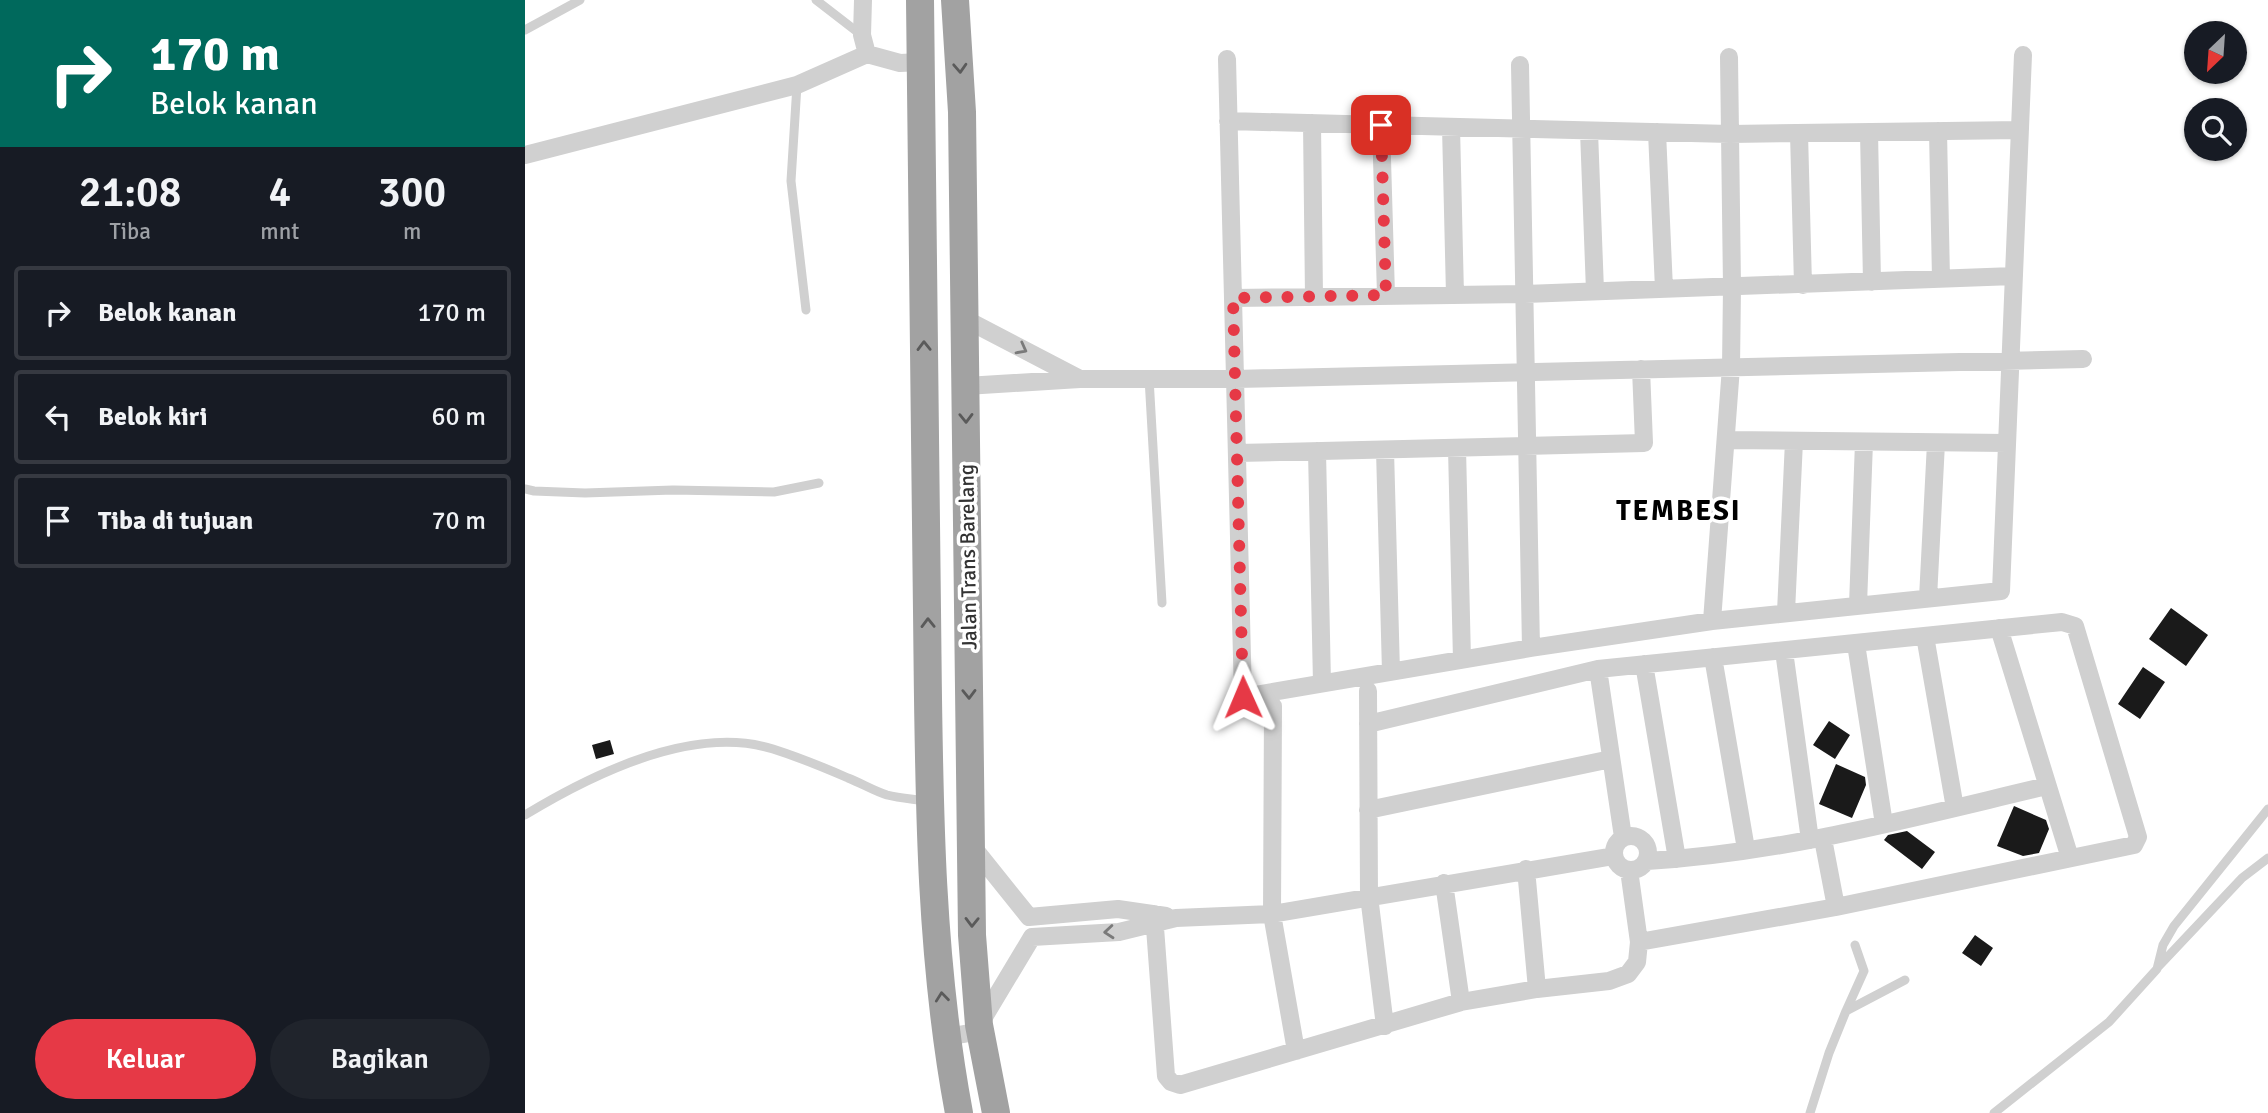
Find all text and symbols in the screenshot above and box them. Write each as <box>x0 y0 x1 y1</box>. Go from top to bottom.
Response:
north arrow <box>2184 21 2247 84</box>
map controls <box>2184 21 2247 161</box>
text: 170 m <box>150 24 280 84</box>
icon: right <box>35 28 126 119</box>
one-way arrow <box>952 63 967 74</box>
text: Belok kanan <box>150 84 318 123</box>
pin <box>1351 95 1411 155</box>
button: search <box>2184 98 2247 161</box>
icon: arrive <box>1362 106 1400 144</box>
text: 21:08 <box>79 167 181 218</box>
text: 4 <box>268 167 291 218</box>
text: 300 <box>378 167 446 218</box>
text: Tiba <box>109 217 151 246</box>
text: mnt <box>260 217 299 246</box>
text: m <box>403 217 421 246</box>
icon: right <box>39 294 77 332</box>
text: Belok kanan <box>98 297 236 329</box>
text: 170 m <box>417 297 486 329</box>
one-way arrow <box>916 341 932 351</box>
one-way arrow <box>1015 341 1028 354</box>
icon: left <box>39 398 77 436</box>
text: Belok kiri <box>98 401 207 433</box>
text: 60 m <box>431 401 486 433</box>
one-way arrow <box>959 413 974 424</box>
street label: Jalan Trans Barelang <box>953 464 983 650</box>
district label: TEMBESI <box>1616 494 1742 528</box>
icon: arrive <box>39 502 77 540</box>
text: Tiba di tujuan <box>98 505 253 537</box>
text: 70 m <box>431 505 486 537</box>
one-way arrow <box>920 617 935 628</box>
position arrow <box>1206 660 1280 734</box>
one-way arrow <box>961 690 977 700</box>
one-way arrow <box>964 917 980 928</box>
one-way arrow <box>1103 924 1114 939</box>
one-way arrow <box>935 991 950 1003</box>
button: Keluar <box>35 1019 256 1099</box>
button: Bagikan <box>270 1019 490 1099</box>

